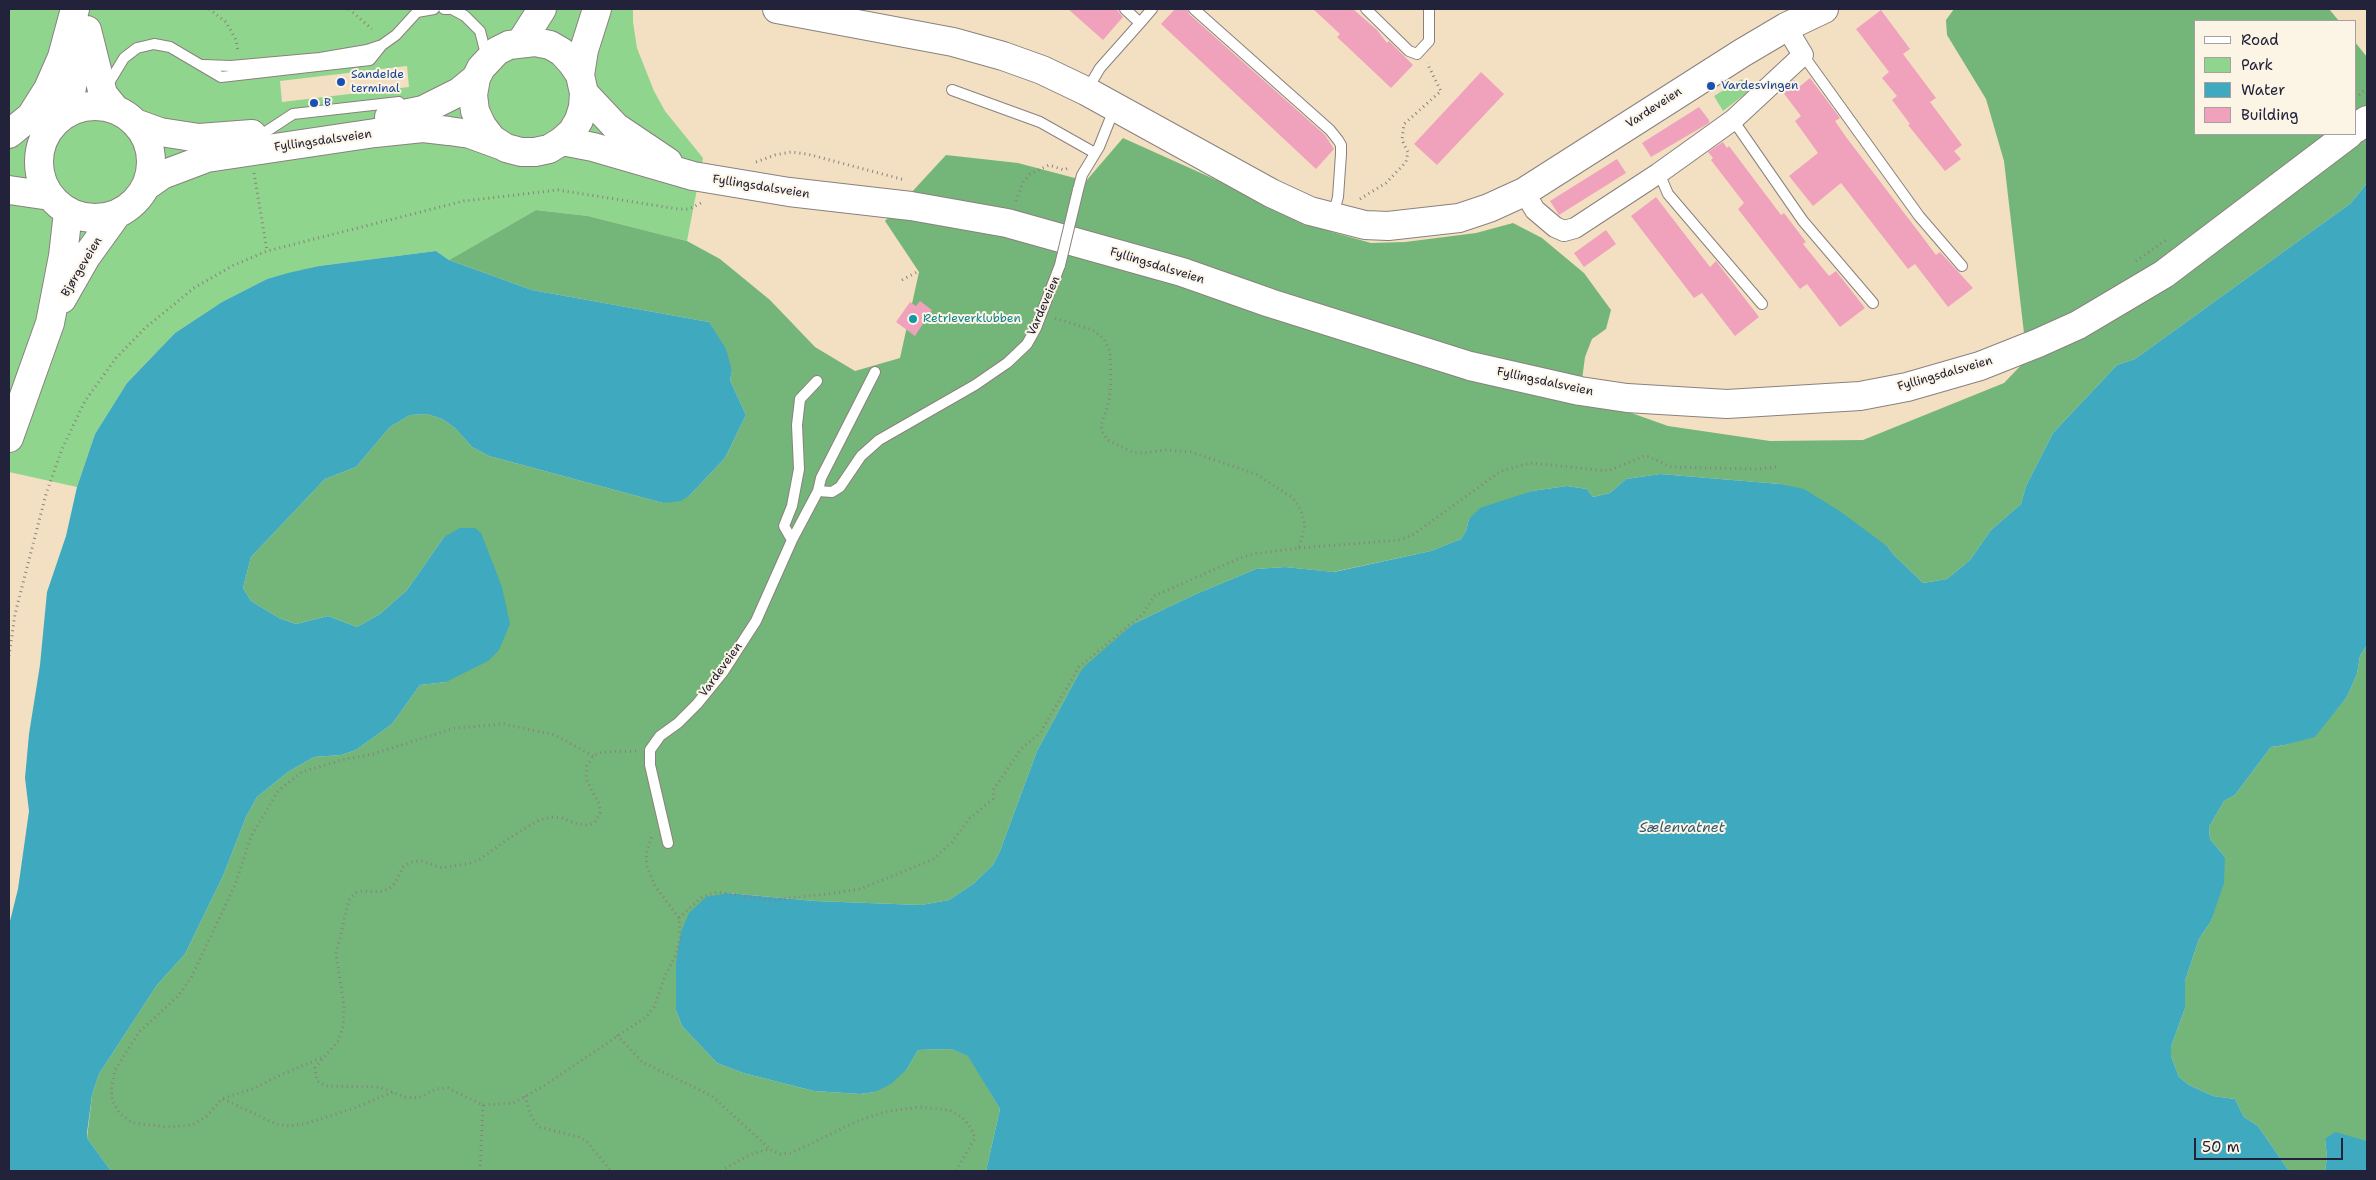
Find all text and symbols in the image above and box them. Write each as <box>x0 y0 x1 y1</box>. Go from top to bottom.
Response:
legend <box>2194 20 2356 135</box>
text: Road <box>2241 30 2279 50</box>
text: Park <box>2241 55 2273 75</box>
place label: Sandeide terminal <box>351 68 404 96</box>
marker: Sandeide terminal <box>335 76 347 88</box>
place label: Vardesvingen <box>1721 79 1798 93</box>
marker: Vardesvingen <box>1705 80 1717 92</box>
text: Water <box>2241 80 2285 100</box>
street label: Vardeveien <box>1623 85 1685 131</box>
place label: B <box>324 96 331 110</box>
marker: B <box>308 97 320 109</box>
text: Building <box>2241 105 2298 125</box>
street label: Fyllingsdalsveien <box>273 127 373 155</box>
street label: Fyllingsdalsveien <box>711 172 811 202</box>
street label: Bjørgeveien <box>59 235 105 299</box>
street label: Fyllingsdalsveien <box>1108 245 1206 287</box>
street label: Vardeveien <box>1024 274 1064 338</box>
place label: Retrieverklubben <box>923 312 1021 326</box>
marker: Retrieverklubben <box>907 313 919 325</box>
street label: Fyllingsdalsveien <box>1896 354 1994 394</box>
street label: Fyllingsdalsveien <box>1496 365 1594 399</box>
street label: Vardeveien <box>696 640 746 700</box>
water label: Sælenvatnet <box>1639 820 1725 836</box>
scale bar <box>2196 1128 2345 1160</box>
text: 50 m <box>2202 1137 2240 1157</box>

